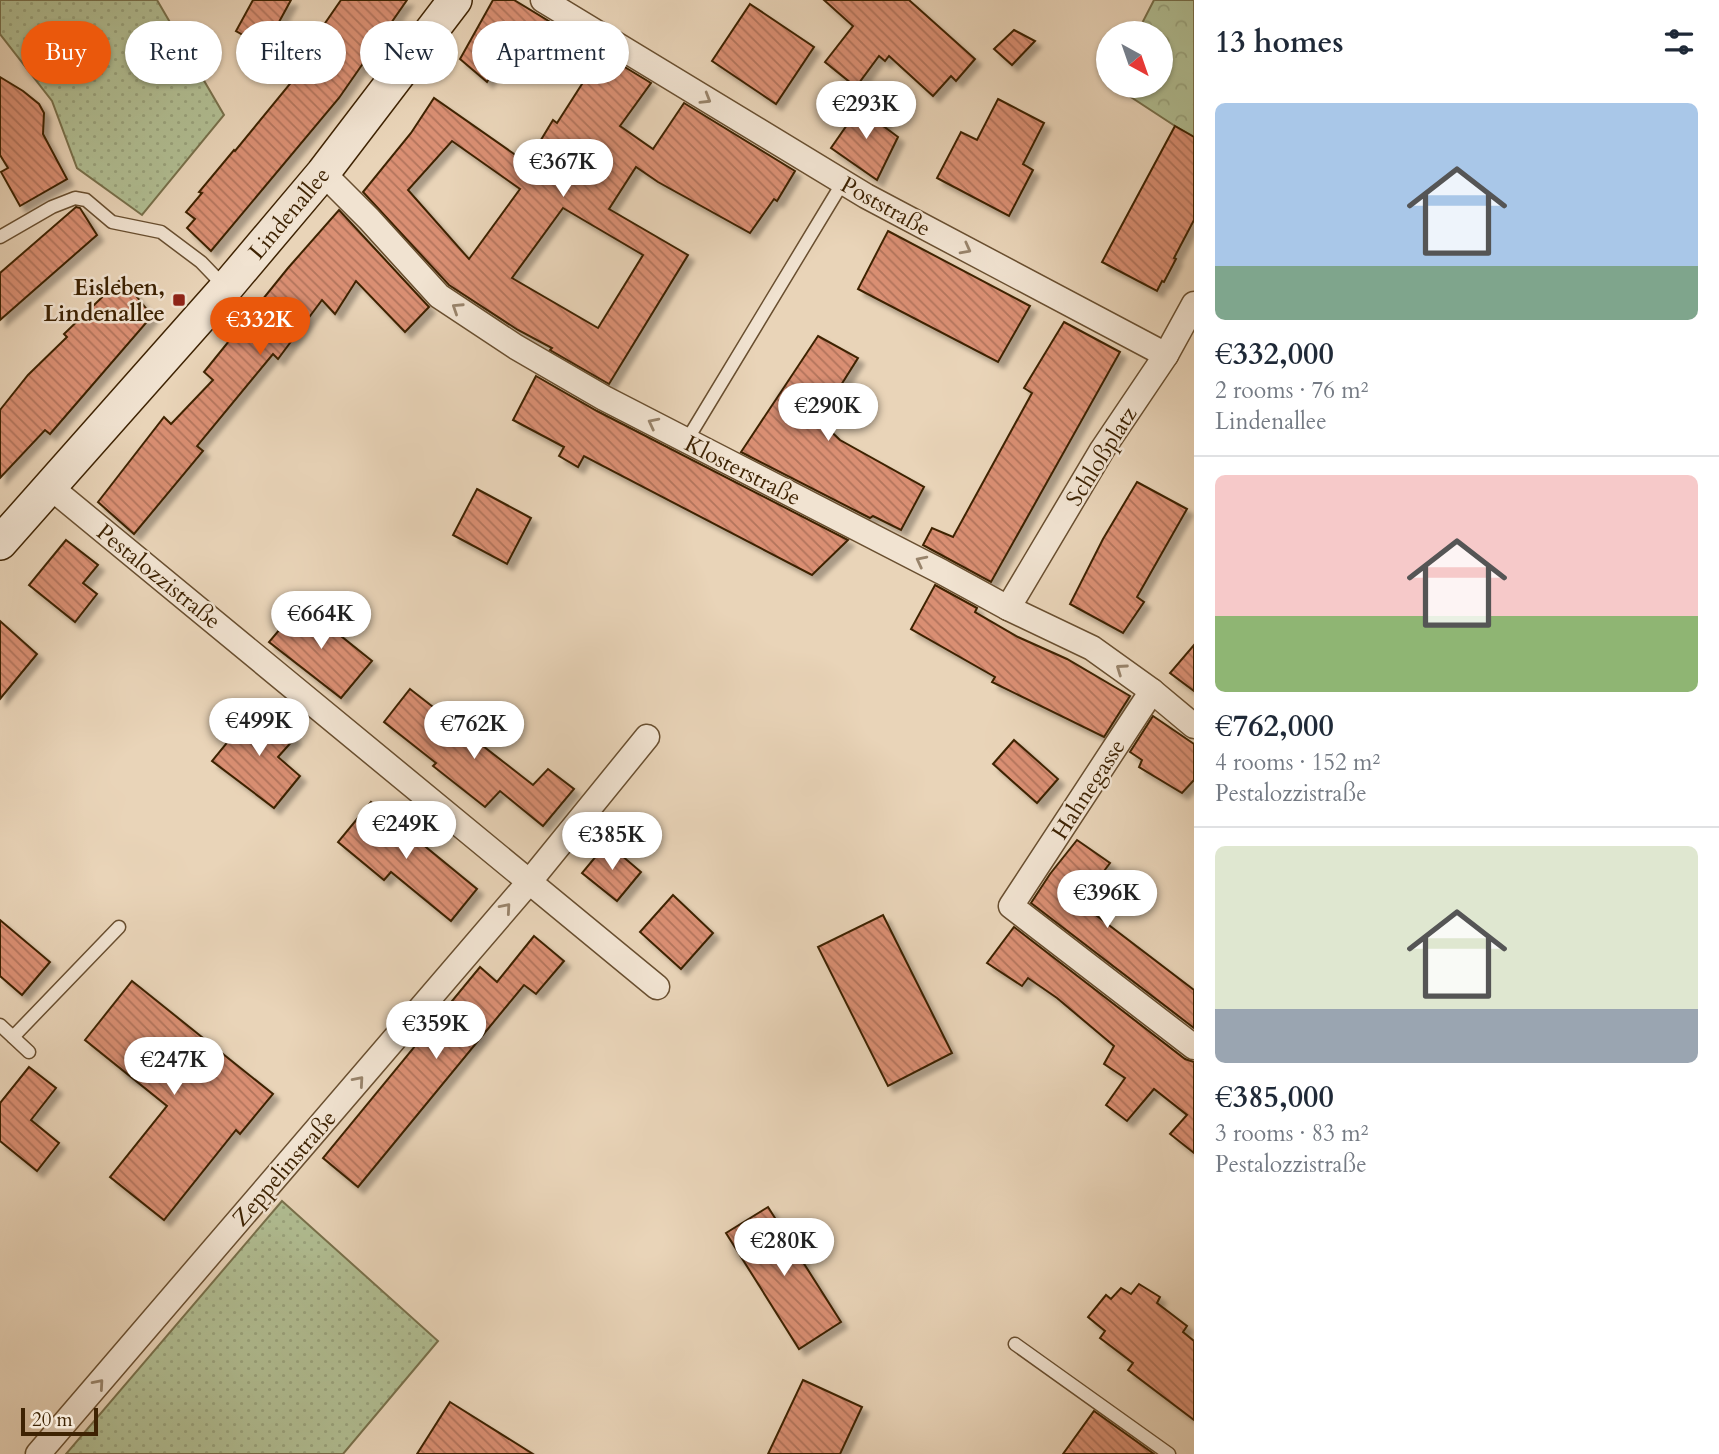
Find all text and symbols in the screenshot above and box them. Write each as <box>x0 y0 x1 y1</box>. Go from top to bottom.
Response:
chip: Buy <box>21 21 111 84</box>
chip: Rent <box>125 21 222 84</box>
chip: Filters <box>236 21 346 84</box>
chip: New <box>360 21 458 84</box>
chip: Apartment <box>472 21 629 84</box>
north arrow <box>1096 21 1172 98</box>
map controls <box>1096 21 1173 98</box>
text: 13 homes <box>1215 22 1344 63</box>
icon: filters <box>1660 23 1698 61</box>
pin: €293K <box>817 82 915 141</box>
text: €293K <box>832 88 900 119</box>
one-way arrow <box>698 91 711 104</box>
pin: €367K <box>514 140 612 199</box>
text: €367K <box>529 146 597 177</box>
icon: home <box>1394 148 1520 274</box>
street label: Lindenallee <box>242 161 337 266</box>
street label: Poststraße <box>835 169 936 244</box>
one-way arrow <box>959 241 972 254</box>
place label: Eisleben, Lindenallee <box>43 272 165 329</box>
marker: Eisleben, Lindenallee <box>171 292 187 308</box>
pin: €332K <box>211 298 309 357</box>
one-way arrow <box>452 303 465 316</box>
text: €332K <box>226 304 294 335</box>
text: €332,000 <box>1215 334 1334 375</box>
text: 2 rooms · 76 m² <box>1215 375 1368 406</box>
pin: €290K <box>779 384 877 443</box>
text: €290K <box>794 390 862 421</box>
street label: Schloßplatz <box>1059 400 1144 512</box>
text: Lindenallee <box>1215 406 1327 437</box>
one-way arrow <box>648 418 661 432</box>
street label: Klosterstraße <box>679 428 806 513</box>
street label: Pestalozzistraße <box>90 517 227 636</box>
icon: home <box>1394 520 1520 646</box>
one-way arrow <box>916 555 928 569</box>
pin: €664K <box>272 592 370 651</box>
text: €664K <box>287 598 355 629</box>
one-way arrow <box>1116 665 1129 677</box>
pin: €499K <box>210 698 308 758</box>
pin: €762K <box>425 702 523 761</box>
text: €499K <box>225 705 293 736</box>
text: €762,000 <box>1215 706 1334 747</box>
text: €762K <box>440 708 508 739</box>
street label: Hahnegasse <box>1044 733 1132 846</box>
text: 4 rooms · 152 m² <box>1215 747 1380 778</box>
text: Pestalozzistraße <box>1215 778 1367 809</box>
pin: €249K <box>357 802 455 861</box>
text: €249K <box>372 808 440 839</box>
pin: €385K <box>563 812 661 872</box>
text: €385K <box>578 819 646 850</box>
pin: €396K <box>1058 870 1156 930</box>
text: €396K <box>1073 877 1141 908</box>
icon: home <box>1394 891 1520 1017</box>
one-way arrow <box>498 903 511 916</box>
pin: €359K <box>387 1002 485 1061</box>
text: €359K <box>402 1008 470 1039</box>
pin: €247K <box>125 1038 223 1097</box>
text: €247K <box>140 1044 208 1075</box>
one-way arrow <box>351 1076 363 1089</box>
text: €385,000 <box>1215 1077 1334 1118</box>
street label: Zeppelinstraße <box>225 1104 344 1233</box>
text: 3 rooms · 83 m² <box>1215 1118 1368 1149</box>
text: Pestalozzistraße <box>1215 1149 1367 1180</box>
pin: €280K <box>735 1218 833 1278</box>
text: €280K <box>750 1225 818 1256</box>
one-way arrow <box>91 1379 103 1392</box>
scale bar <box>21 1405 98 1437</box>
text: 20 m <box>32 1407 73 1433</box>

